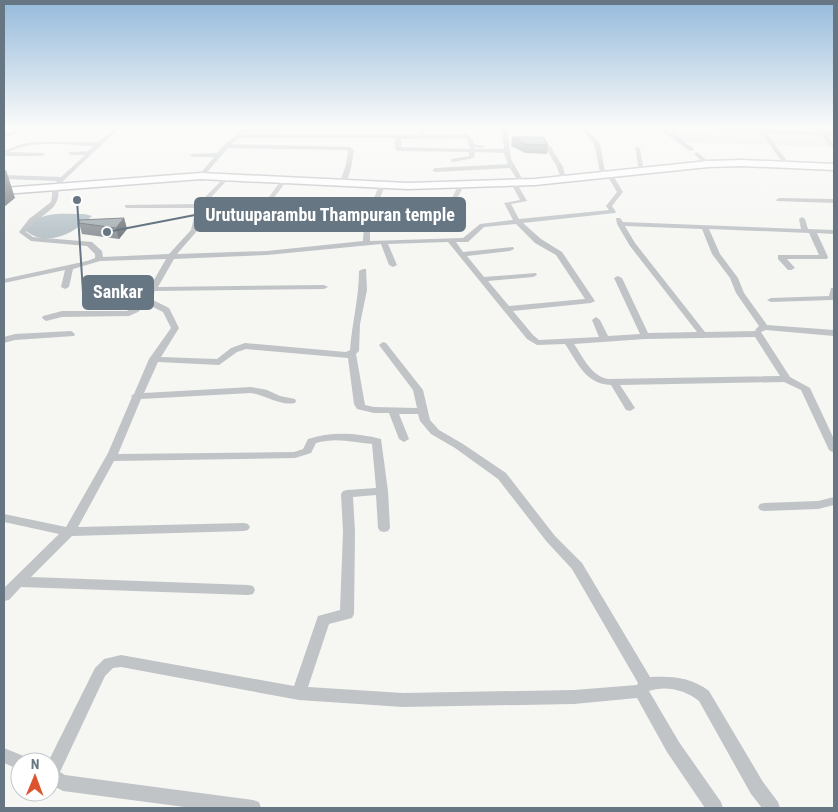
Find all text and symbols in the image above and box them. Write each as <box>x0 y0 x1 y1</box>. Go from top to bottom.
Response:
callout: Urutuuparambu Thampuran temple <box>195 198 465 231</box>
text: Urutuuparambu Thampuran temple <box>205 204 455 225</box>
callout: Sankar <box>83 276 153 309</box>
text: Sankar <box>93 281 143 302</box>
north arrow <box>10 752 60 802</box>
text: N <box>31 756 40 772</box>

